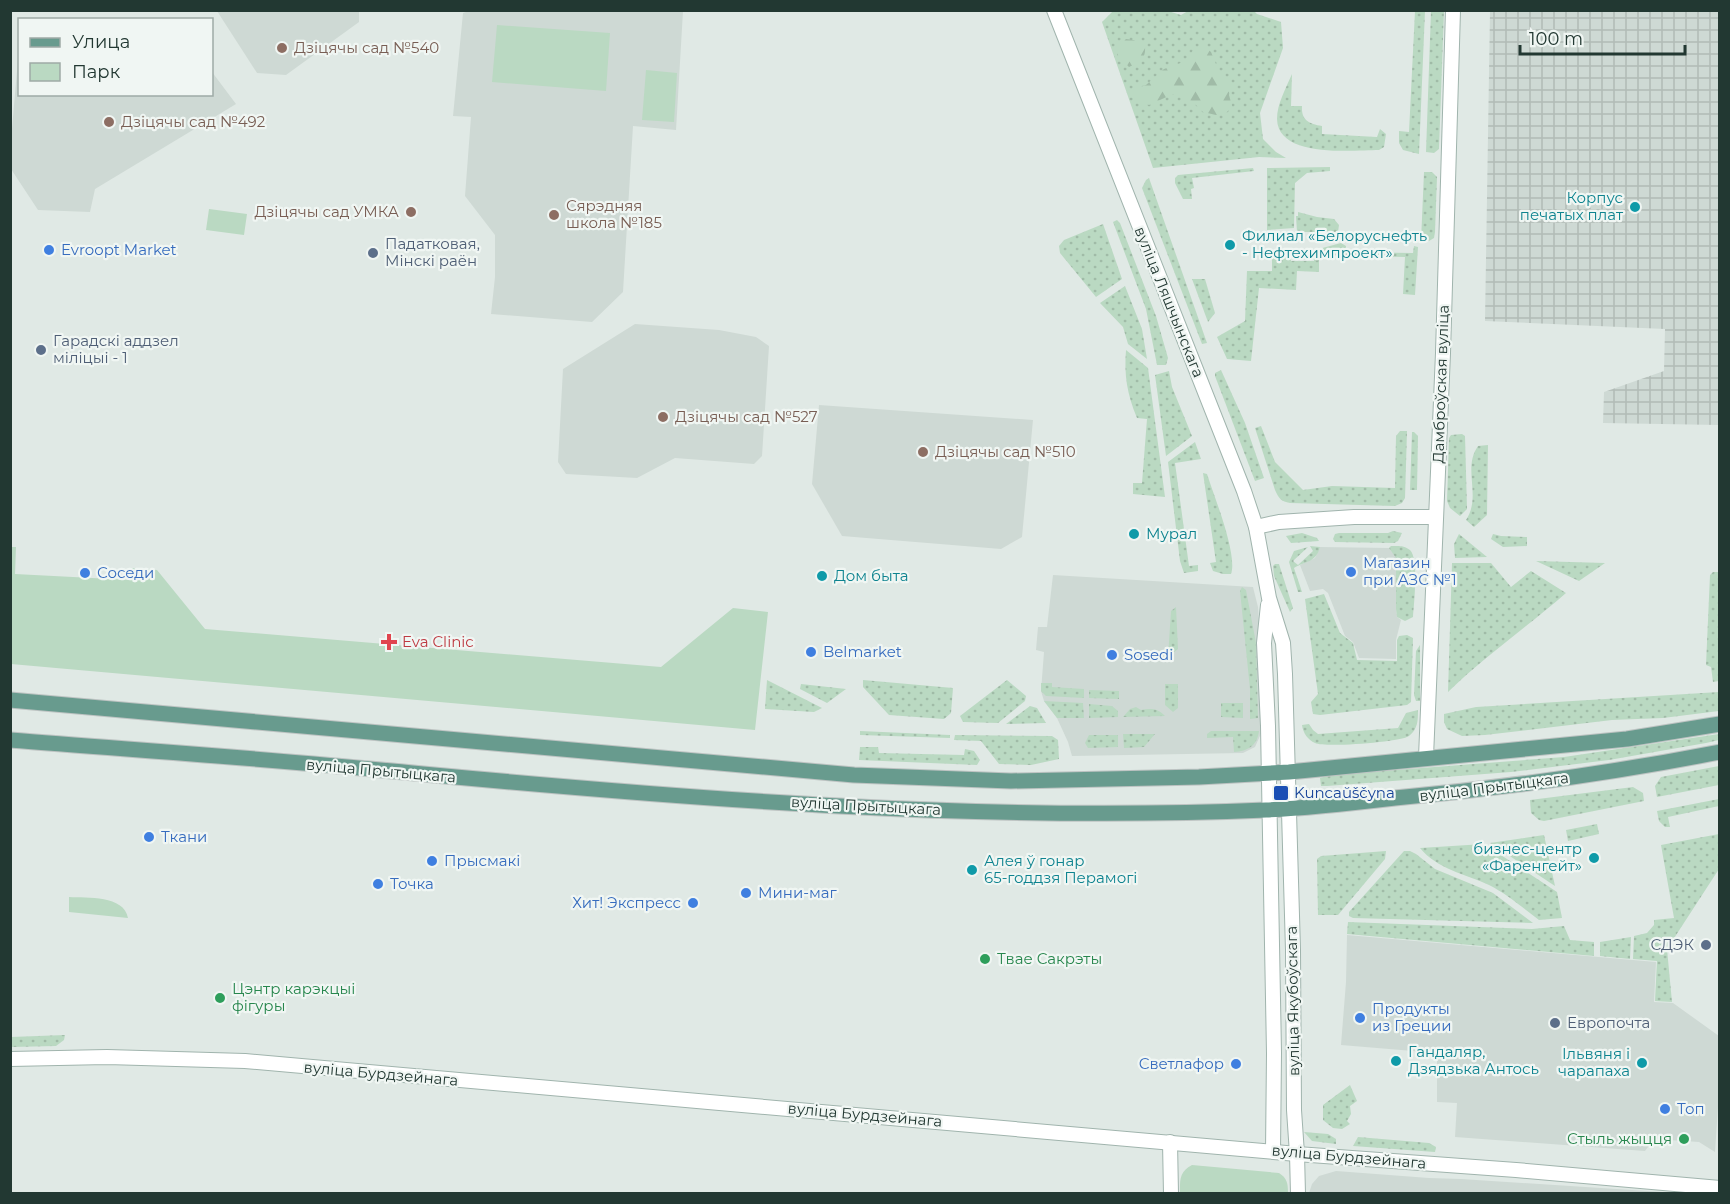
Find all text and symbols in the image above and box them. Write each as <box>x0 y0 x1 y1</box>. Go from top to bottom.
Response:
legend <box>18 18 213 96</box>
scale bar <box>1520 18 1685 56</box>
text: 100 m <box>1529 28 1583 50</box>
text: Улица <box>72 31 130 53</box>
place label: Дзіцячы сад №540 <box>294 38 439 57</box>
marker: Дзіцячы сад №540 <box>275 41 289 55</box>
text: Парк <box>72 61 121 83</box>
place label: Дзіцячы сад №492 <box>121 112 265 131</box>
marker: Дзіцячы сад №492 <box>102 115 116 129</box>
place label: Корпус печатых плат <box>1520 188 1624 224</box>
place label: Сярэдняя школа №185 <box>566 196 662 232</box>
marker: Корпус печатых плат <box>1628 200 1642 214</box>
place label: Дзіцячы сад УМКА <box>254 202 399 221</box>
marker: Дзіцячы сад УМКА <box>404 205 418 219</box>
marker: Сярэдняя школа №185 <box>547 208 561 222</box>
street label: вуліца Ляшчынскага <box>1131 224 1208 380</box>
place label: Филиал «Белоруснефть - Нефтехимпроект» <box>1242 226 1427 262</box>
place label: Падатковая, Мінскі раён <box>385 234 480 270</box>
marker: Филиал «Белоруснефть - Нефтехимпроект» <box>1223 238 1237 252</box>
place label: Evroopt Market <box>61 240 177 259</box>
marker: Evroopt Market <box>42 243 56 257</box>
marker: Падатковая, Мінскі раён <box>366 246 380 260</box>
street label: Дамброўская вуліца <box>1428 304 1453 464</box>
place label: Гарадскі аддзел міліцыі - 1 <box>53 331 179 367</box>
marker: Гарадскі аддзел міліцыі - 1 <box>34 343 48 357</box>
place label: Дзіцячы сад №527 <box>675 407 818 426</box>
marker: Дзіцячы сад №527 <box>656 410 670 424</box>
place label: Дзіцячы сад №510 <box>935 442 1076 461</box>
marker: Дзіцячы сад №510 <box>916 445 930 459</box>
place label: Мурал <box>1146 524 1197 543</box>
marker: Мурал <box>1127 527 1141 541</box>
place label: Магазин при АЗС №1 <box>1363 553 1457 589</box>
place label: Соседи <box>97 563 154 582</box>
marker: Магазин при АЗС №1 <box>1344 565 1358 579</box>
marker: Соседи <box>78 566 92 580</box>
place label: Дом быта <box>834 566 909 585</box>
marker: Дом быта <box>815 569 829 583</box>
place label: Eva Clinic <box>402 632 474 651</box>
marker: Eva Clinic <box>380 633 398 651</box>
place label: Belmarket <box>823 642 902 661</box>
marker: Belmarket <box>804 645 818 659</box>
place label: Sosedi <box>1124 645 1173 664</box>
marker: Sosedi <box>1105 648 1119 662</box>
street label: вуліца Прытыцкага <box>305 754 457 787</box>
street label: вуліца Прытыцкага <box>1418 768 1570 805</box>
place label: Kuncaŭščyna <box>1294 783 1395 802</box>
marker: Kuncaŭščyna <box>1272 784 1290 802</box>
street label: вуліца Прытыцкага <box>790 792 942 819</box>
place label: Ткани <box>161 827 207 846</box>
marker: Ткани <box>142 830 156 844</box>
place label: бизнес-центр «Фаренгейт» <box>1473 839 1582 875</box>
place label: Прысмакі <box>444 851 520 870</box>
place label: Алея ў гонар 65-годдзя Перамогі <box>984 851 1137 887</box>
marker: бизнес-центр «Фаренгейт» <box>1587 851 1601 865</box>
marker: Прысмакі <box>425 854 439 868</box>
marker: Алея ў гонар 65-годдзя Перамогі <box>965 863 979 877</box>
place label: Точка <box>390 874 434 893</box>
marker: Точка <box>371 877 385 891</box>
place label: Мини-маг <box>758 883 838 902</box>
marker: Мини-маг <box>739 886 753 900</box>
place label: Хит! Экспресс <box>572 893 681 912</box>
marker: Хит! Экспресс <box>686 896 700 910</box>
street label: вуліца Якубоўскага <box>1282 926 1303 1076</box>
place label: СДЭК <box>1651 935 1694 954</box>
marker: СДЭК <box>1699 938 1713 952</box>
place label: Твае Сакрэты <box>997 949 1102 968</box>
marker: Твае Сакрэты <box>978 952 992 966</box>
place label: Цэнтр карэкцыі фігуры <box>232 979 355 1015</box>
marker: Цэнтр карэкцыі фігуры <box>213 991 227 1005</box>
place label: Продукты из Греции <box>1372 999 1452 1035</box>
marker: Продукты из Греции <box>1353 1011 1367 1025</box>
place label: Европочта <box>1567 1013 1650 1032</box>
marker: Европочта <box>1548 1016 1562 1030</box>
place label: Гандаляр, Дзядзька Антось <box>1408 1042 1539 1078</box>
place label: Ільвяня і чарапаха <box>1558 1044 1630 1080</box>
place label: Светлафор <box>1139 1054 1224 1073</box>
marker: Гандаляр, Дзядзька Антось <box>1389 1054 1403 1068</box>
marker: Ільвяня і чарапаха <box>1635 1056 1649 1070</box>
street label: вуліца Бурдзейнага <box>303 1057 459 1090</box>
marker: Светлафор <box>1229 1057 1243 1071</box>
street label: вуліца Бурдзейнага <box>787 1098 943 1131</box>
place label: Топ <box>1677 1099 1705 1118</box>
marker: Топ <box>1658 1102 1672 1116</box>
place label: Стыль жыцця <box>1567 1129 1672 1148</box>
marker: Стыль жыцця <box>1677 1132 1691 1146</box>
street label: вуліца Бурдзейнага <box>1271 1140 1427 1173</box>

